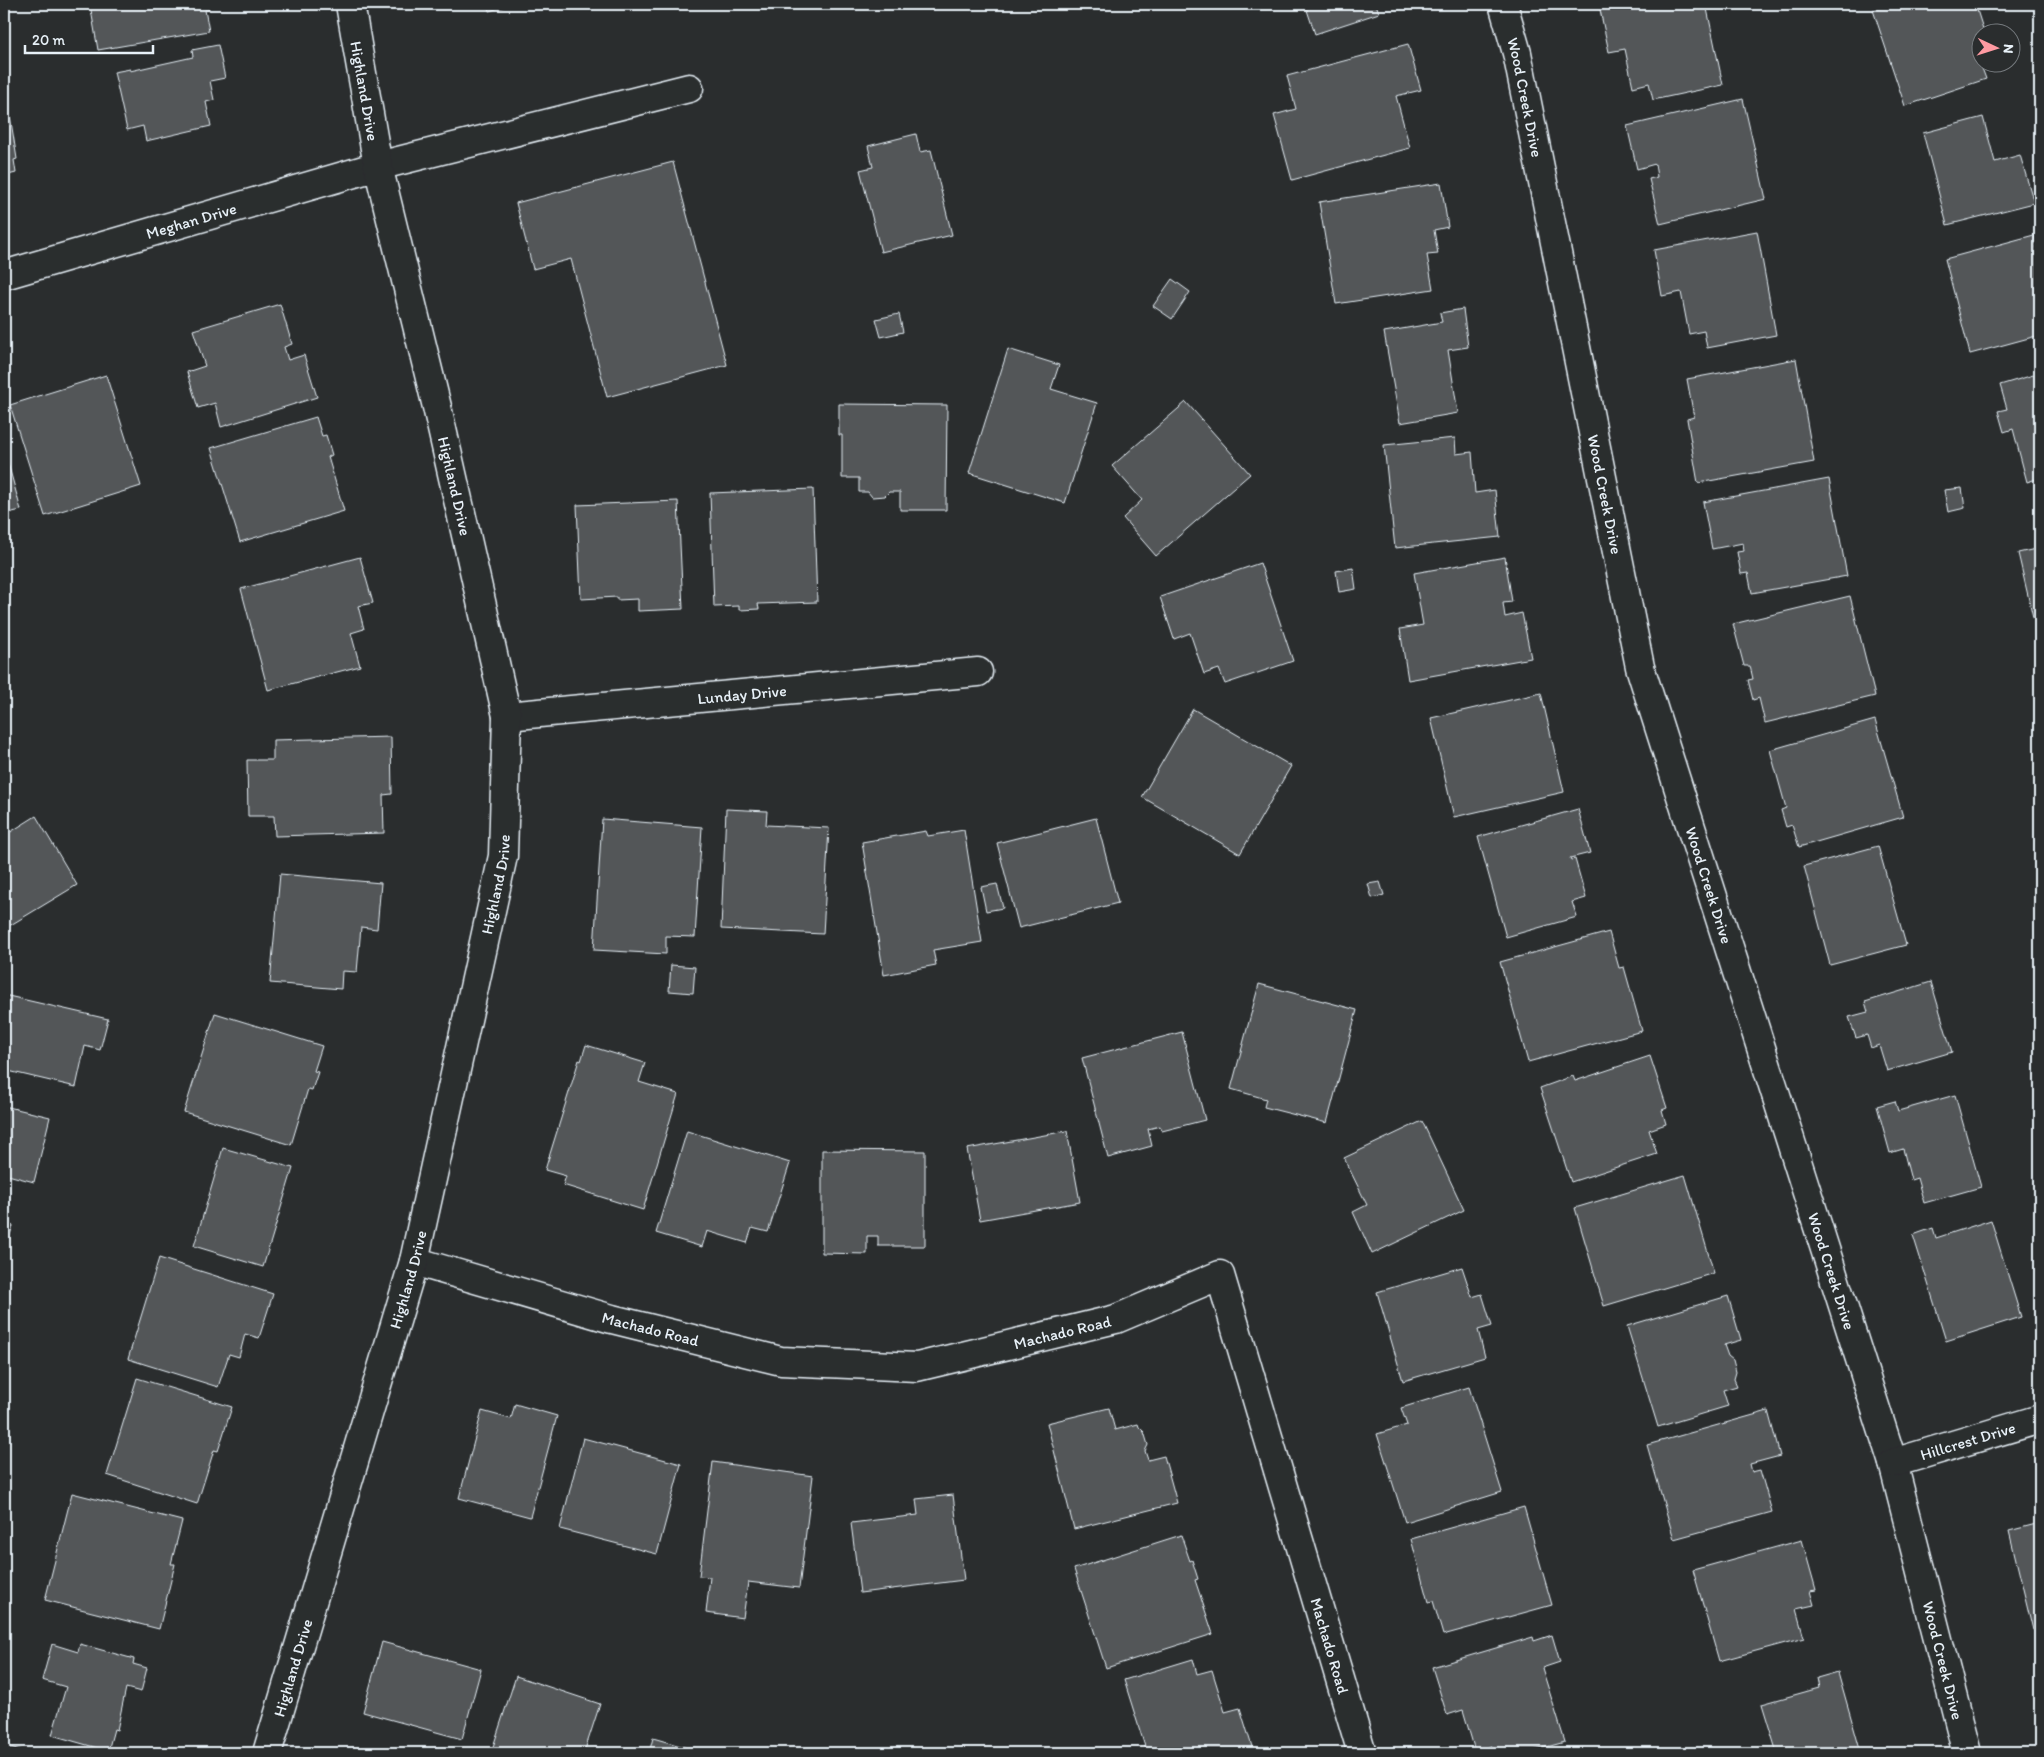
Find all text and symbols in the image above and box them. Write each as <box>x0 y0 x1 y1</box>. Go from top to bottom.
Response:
scale bar <box>25 22 152 54</box>
north arrow <box>1972 22 2022 72</box>
text: 20 m <box>32 31 66 49</box>
street label: Wood Creek Drive <box>1503 35 1547 159</box>
street label: Highland Drive <box>346 40 383 143</box>
text: N <box>2000 44 2017 54</box>
street label: Meghan Drive <box>144 199 239 243</box>
street label: Wood Creek Drive <box>1584 433 1626 556</box>
street label: Highland Drive <box>434 435 475 538</box>
street label: Lunday Drive <box>697 681 787 708</box>
street label: Wood Creek Drive <box>1681 824 1736 946</box>
street label: Highland Drive <box>477 834 514 936</box>
street label: Wood Creek Drive <box>1804 1210 1859 1332</box>
street label: Highland Drive <box>385 1229 430 1331</box>
street label: Machado Road <box>600 1308 701 1350</box>
street label: Machado Road <box>1012 1312 1113 1353</box>
street label: Hillcrest Drive <box>1918 1418 2018 1464</box>
street label: Machado Road <box>1306 1596 1353 1696</box>
street label: Wood Creek Drive <box>1919 1599 1967 1722</box>
street label: Highland Drive <box>269 1617 317 1719</box>

